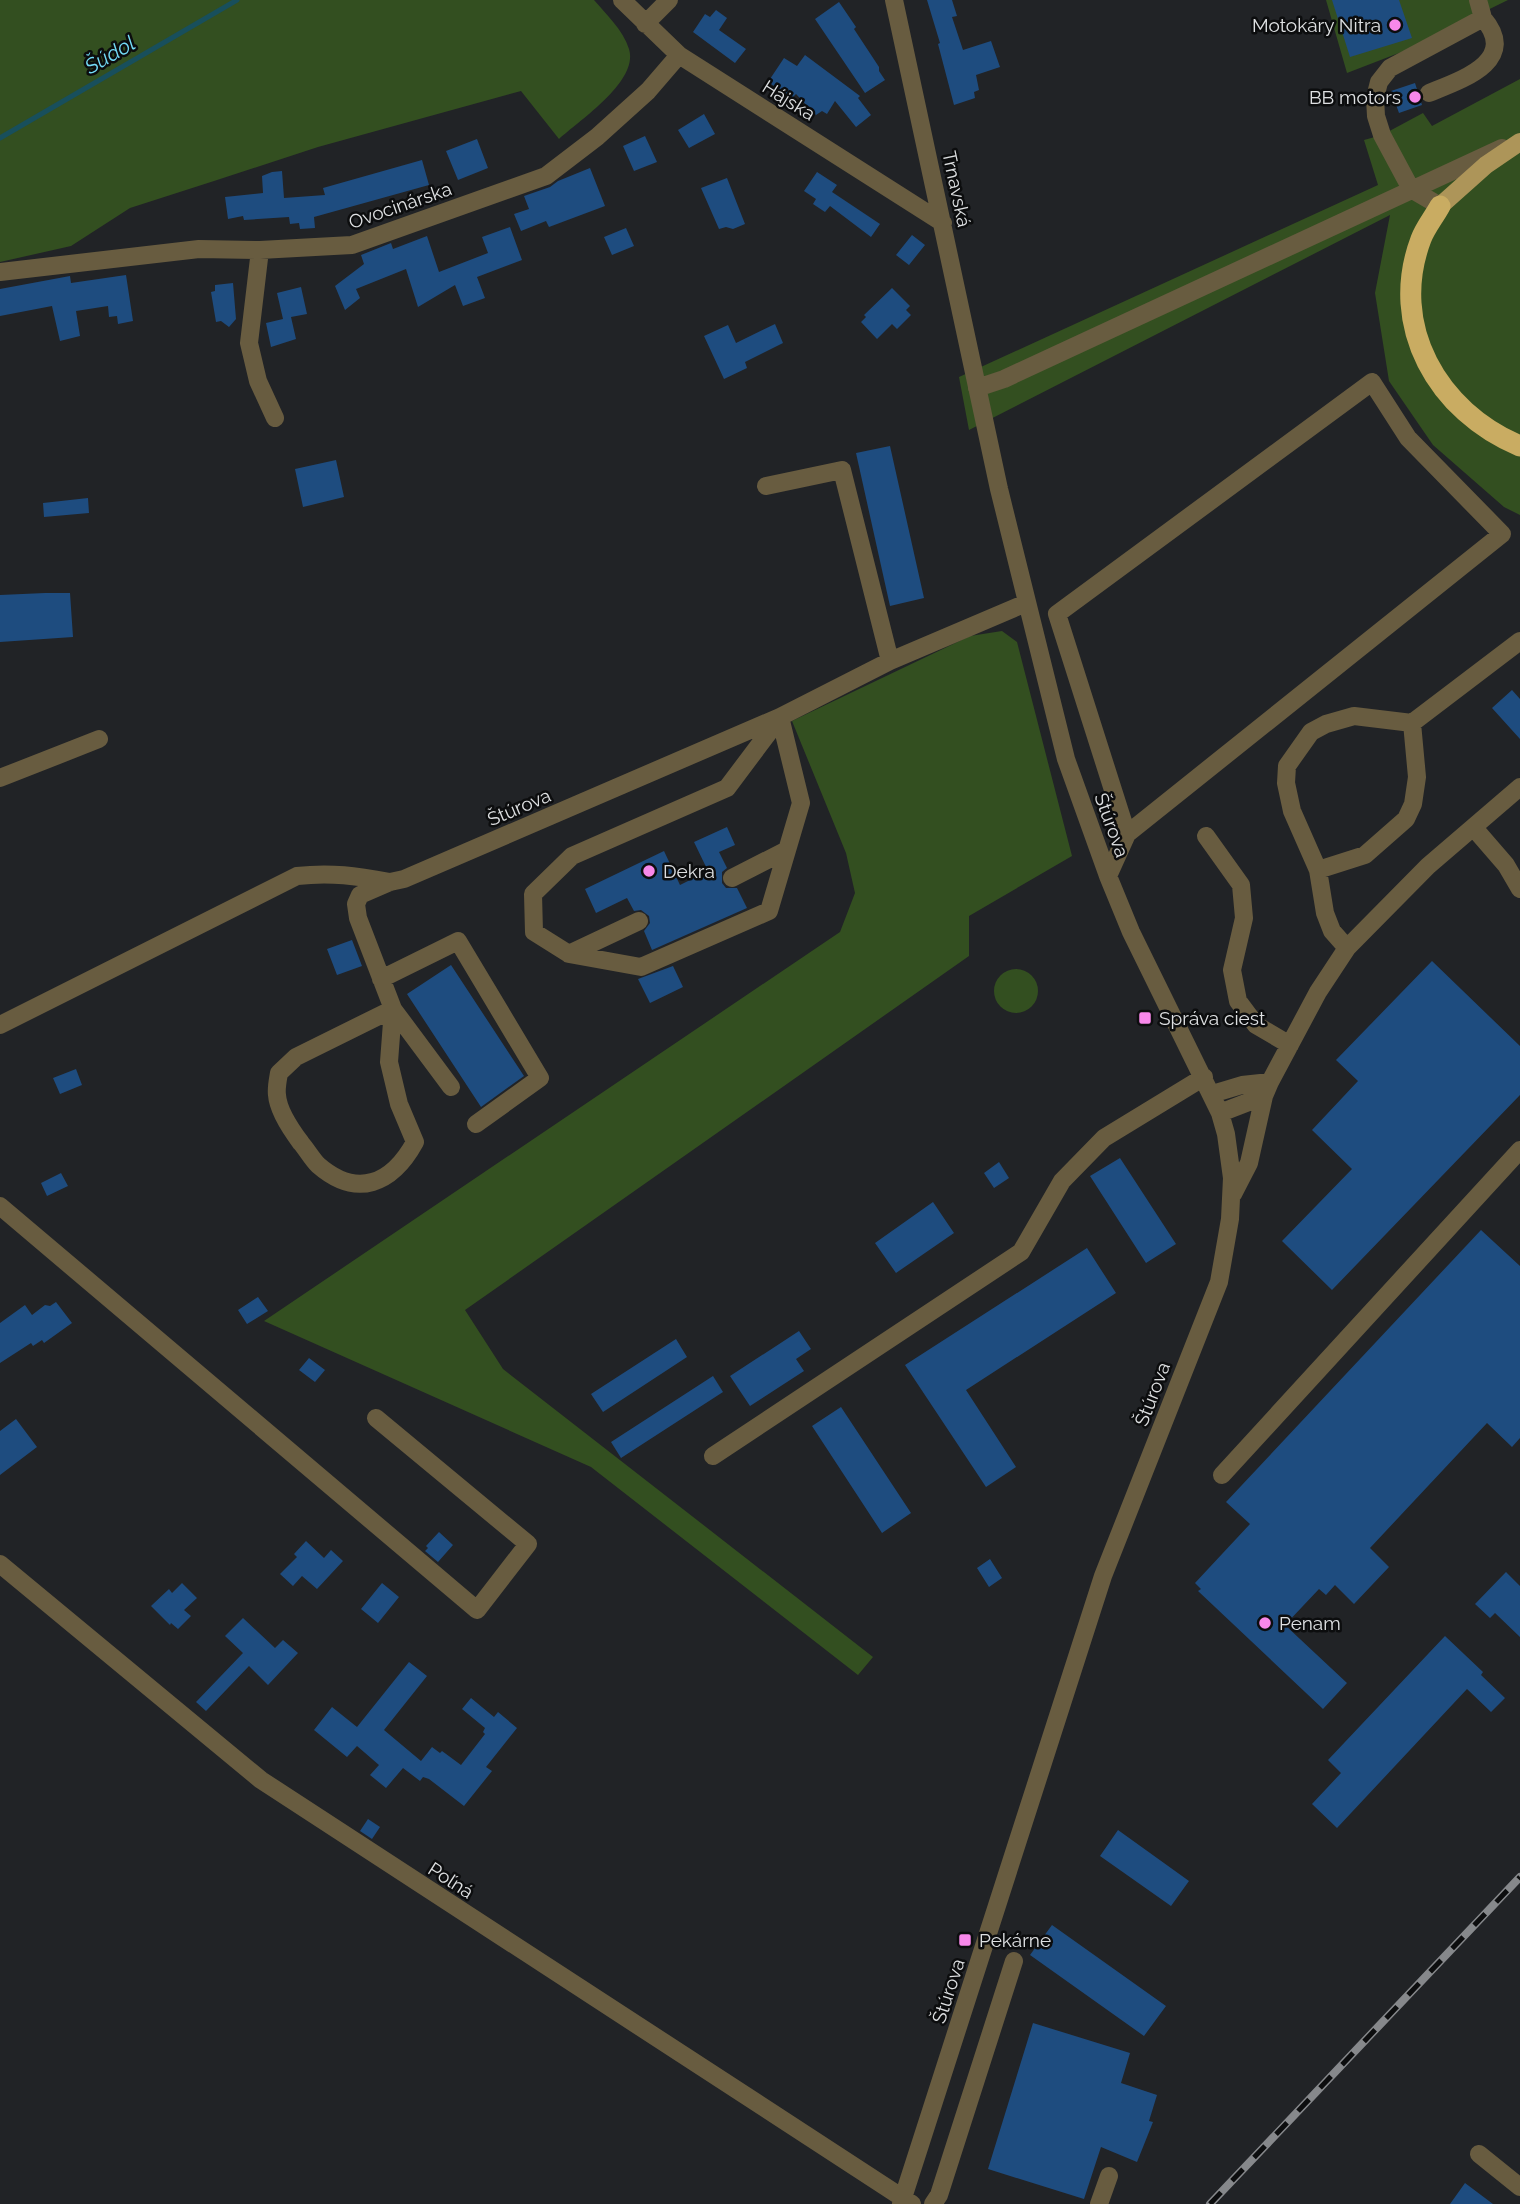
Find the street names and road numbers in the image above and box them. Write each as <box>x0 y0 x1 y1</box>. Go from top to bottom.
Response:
street label: Hájska <box>759 75 819 125</box>
street label: Trnavská <box>938 149 976 229</box>
street label: Ovocinárska <box>346 177 454 233</box>
street label: Štúrova <box>484 784 554 830</box>
street label: Štúrova <box>1090 790 1134 860</box>
street label: Štúrova <box>1130 1359 1174 1429</box>
street label: Poľná <box>424 1857 478 1903</box>
street label: Štúrova <box>927 1956 969 2026</box>

